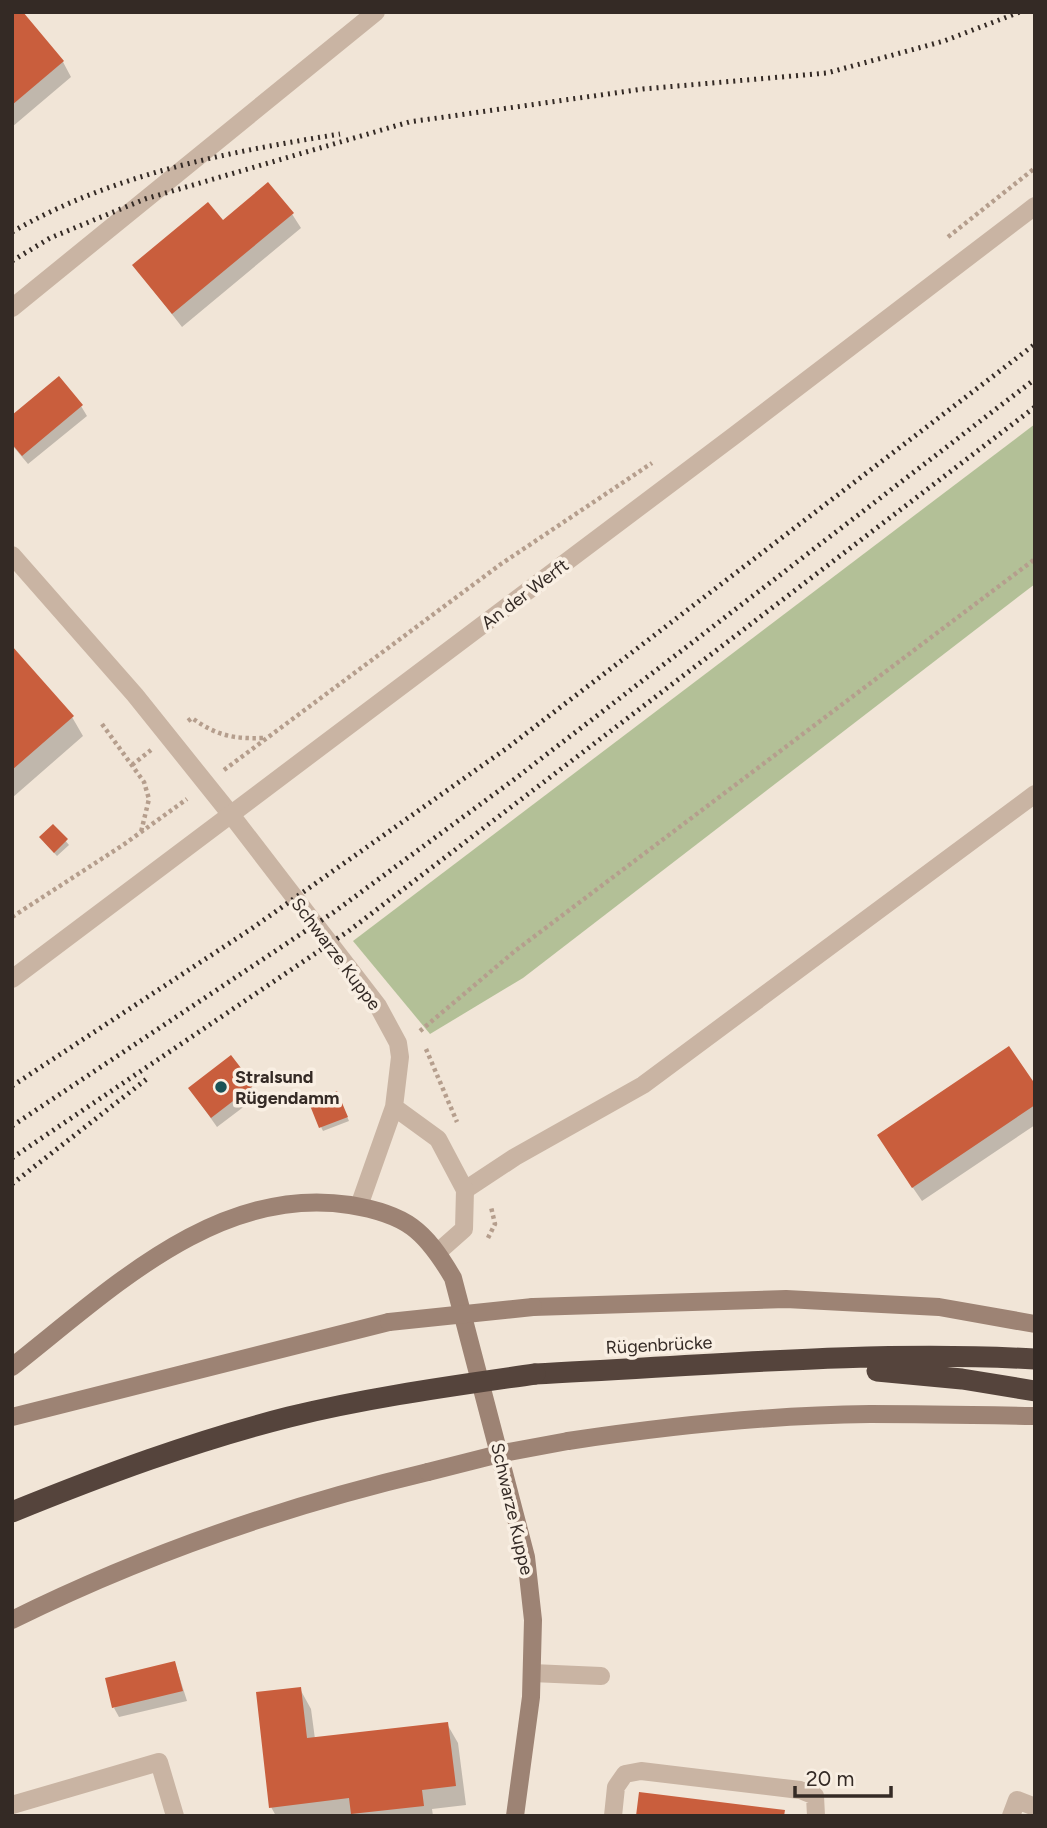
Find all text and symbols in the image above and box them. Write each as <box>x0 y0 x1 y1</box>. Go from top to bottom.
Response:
street label: An der Werft <box>477 554 573 634</box>
street label: Schwarze Kuppe <box>287 893 386 1015</box>
place label: Stralsund Rügendamm <box>235 1066 340 1109</box>
marker: Stralsund Rügendamm <box>213 1079 229 1095</box>
street label: Rügenbrücke <box>605 1331 713 1359</box>
street label: Schwarze Kuppe <box>486 1441 538 1577</box>
scale bar <box>795 1755 891 1799</box>
text: 20 m <box>806 1766 854 1791</box>

